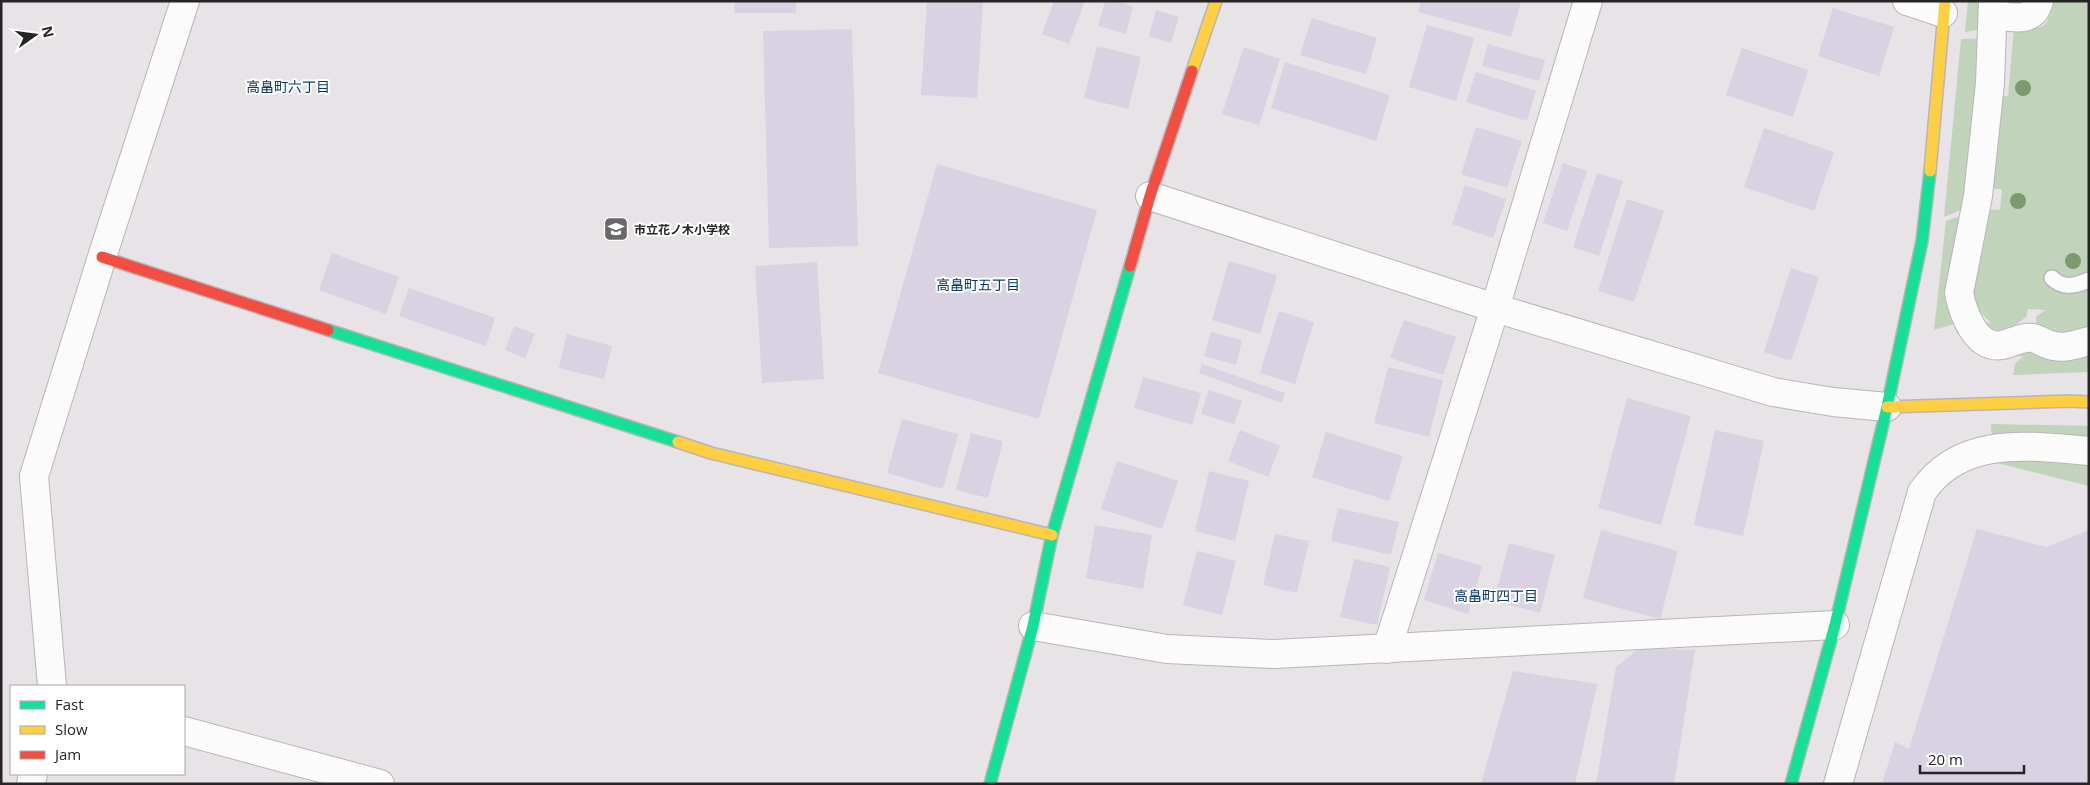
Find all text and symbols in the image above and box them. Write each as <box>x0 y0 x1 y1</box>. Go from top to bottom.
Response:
north arrow <box>10 10 60 60</box>
text: N <box>38 24 59 40</box>
district label: 高畠町六丁目 <box>246 77 330 96</box>
school or university icon: 市立花ノ木小学校 <box>603 216 629 242</box>
place label: 市立花ノ木小学校 <box>634 221 730 238</box>
district label: 高畠町五丁目 <box>936 275 1020 294</box>
district label: 高畠町四丁目 <box>1454 586 1538 605</box>
legend <box>10 685 185 775</box>
text: Fast <box>55 694 84 714</box>
text: Slow <box>55 719 88 739</box>
scale bar <box>1920 742 2024 774</box>
text: Jam <box>53 744 81 764</box>
text: 20 m <box>1928 749 1963 769</box>

